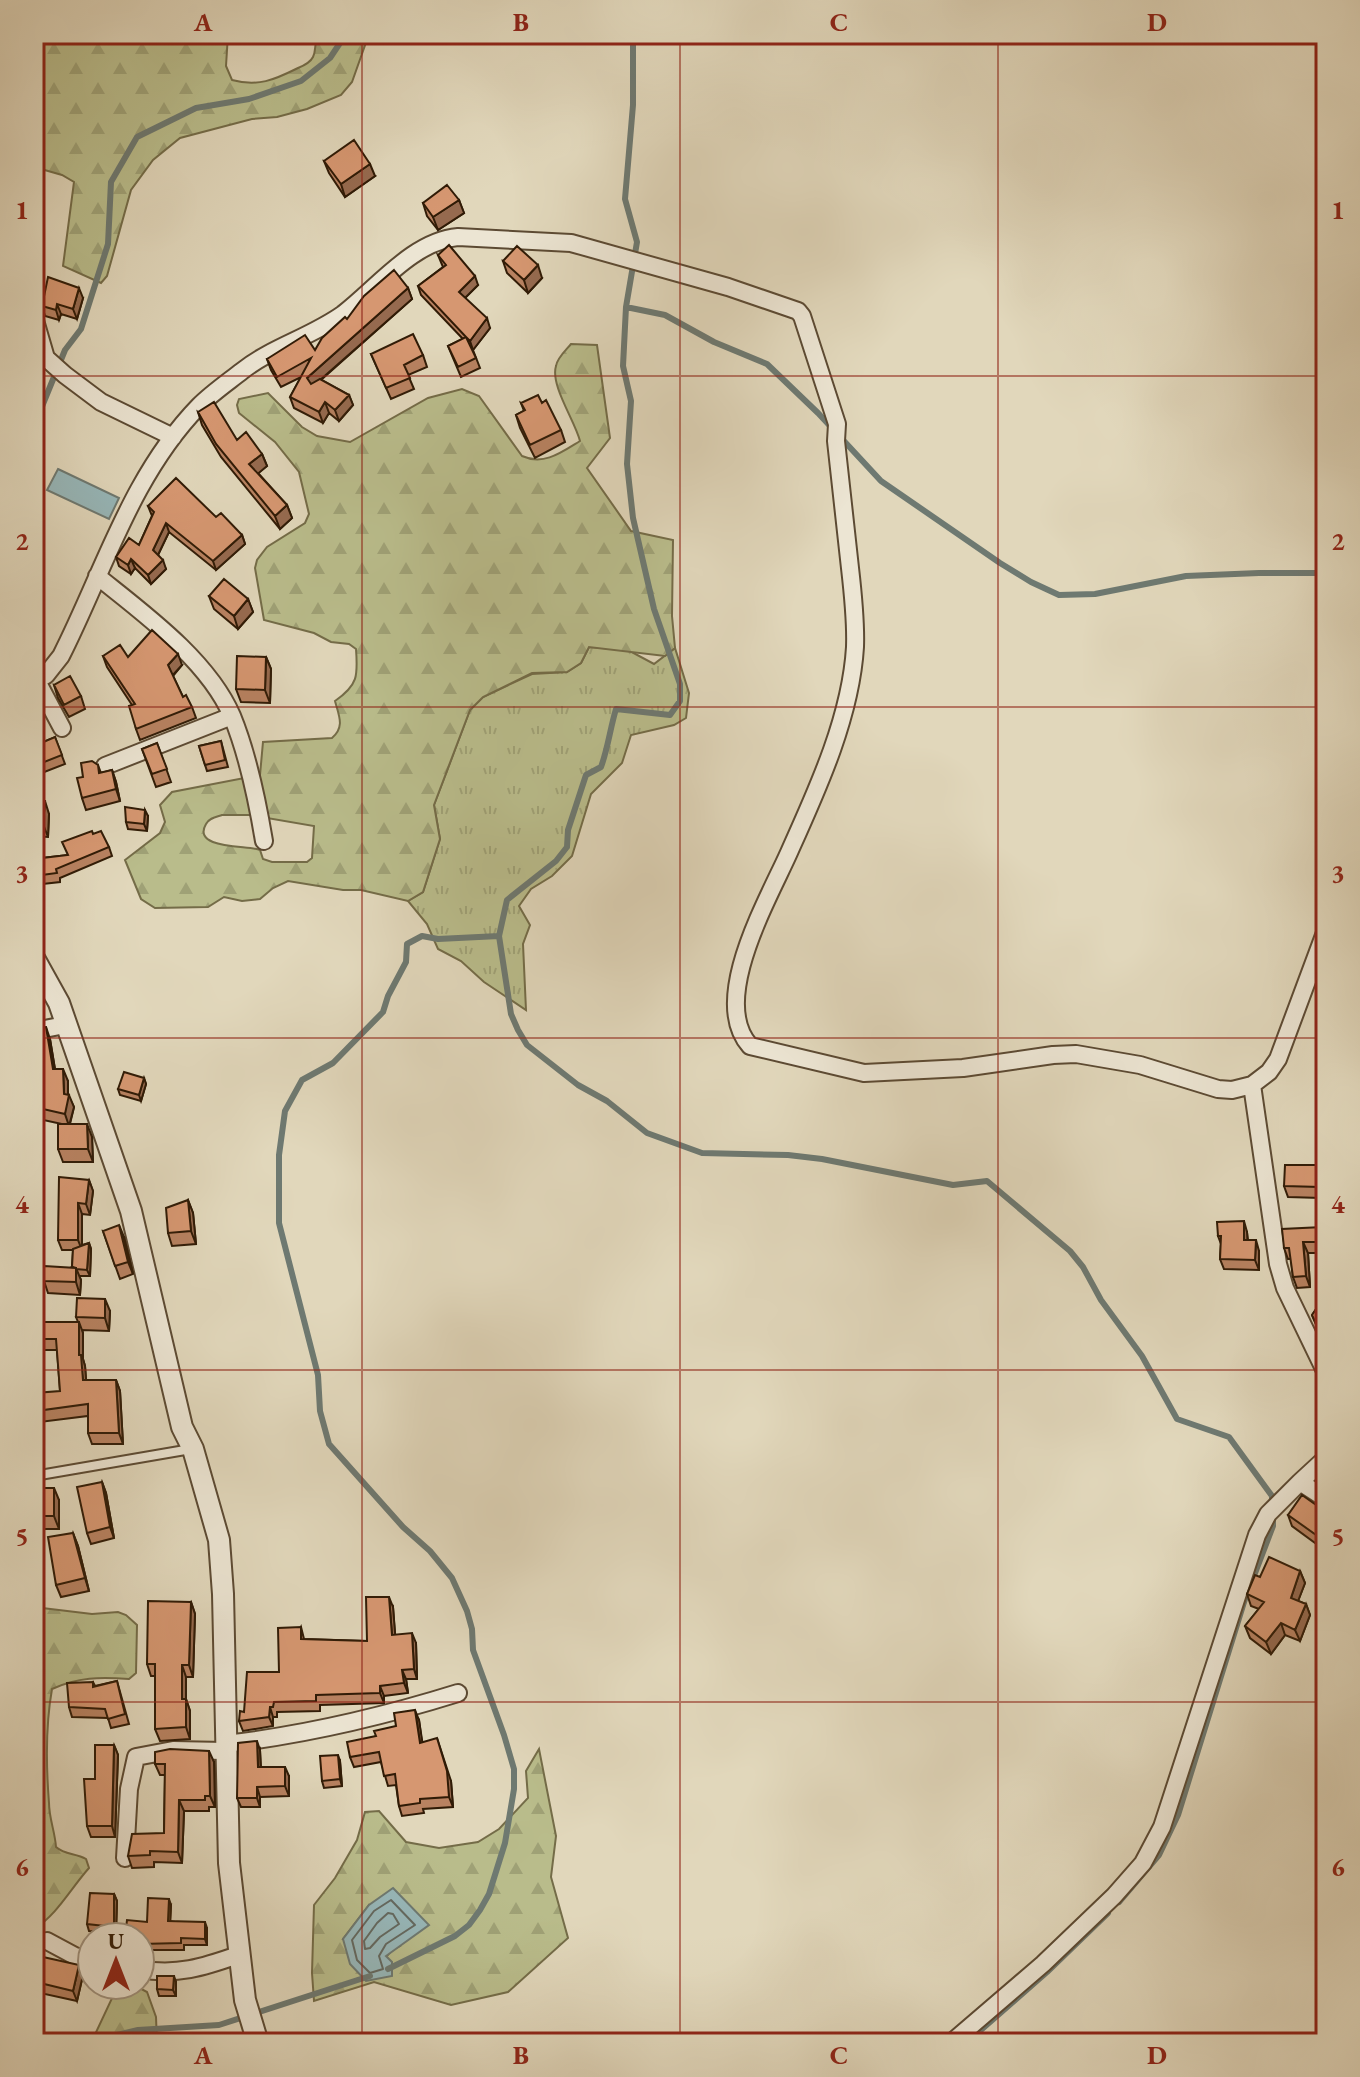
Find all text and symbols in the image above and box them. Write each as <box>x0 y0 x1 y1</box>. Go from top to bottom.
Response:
text: A <box>193 5 213 39</box>
text: B <box>513 5 529 39</box>
text: C <box>830 5 848 39</box>
text: D <box>1147 5 1167 39</box>
text: 1 <box>15 193 29 227</box>
text: 1 <box>1331 193 1345 227</box>
text: 2 <box>15 524 29 558</box>
text: 2 <box>1331 524 1345 558</box>
text: 3 <box>15 856 29 890</box>
text: 3 <box>1331 856 1345 890</box>
text: 4 <box>15 1187 29 1221</box>
text: 4 <box>1331 1187 1345 1221</box>
text: 5 <box>15 1519 29 1553</box>
text: 5 <box>1331 1519 1345 1553</box>
text: 6 <box>15 1850 29 1884</box>
text: 6 <box>1331 1850 1345 1884</box>
north arrow <box>76 1921 156 2001</box>
text: U <box>108 1927 125 1956</box>
text: A <box>193 2038 213 2072</box>
text: B <box>513 2038 529 2072</box>
text: C <box>830 2038 848 2072</box>
text: D <box>1147 2038 1167 2072</box>

